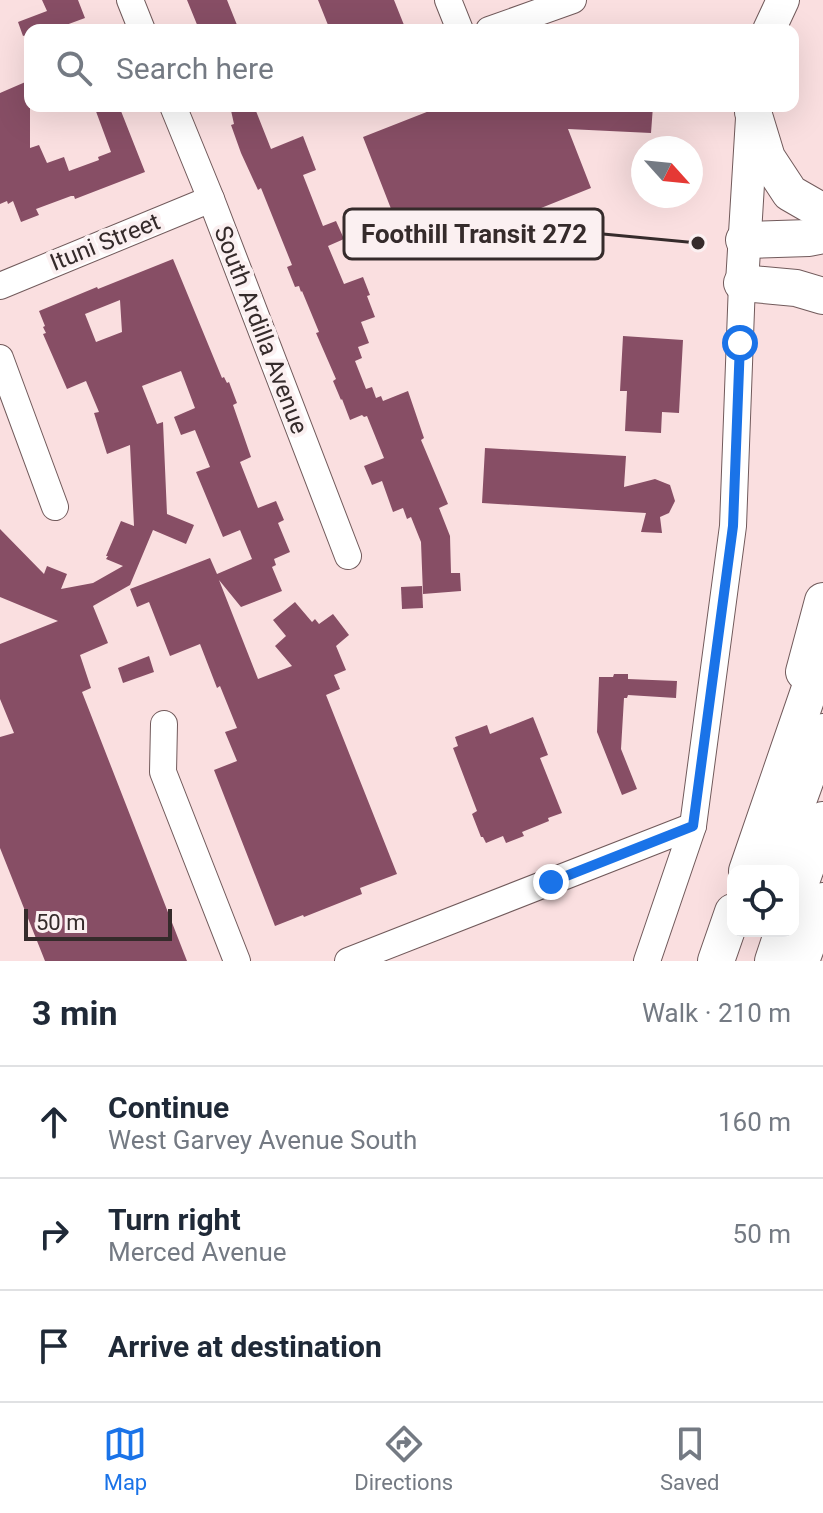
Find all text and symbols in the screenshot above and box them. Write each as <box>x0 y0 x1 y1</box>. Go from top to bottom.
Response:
search box <box>24 24 799 112</box>
icon: search <box>52 46 96 90</box>
text: Search here <box>116 51 274 86</box>
north arrow <box>631 136 703 208</box>
street label: Ituni Street <box>46 207 164 277</box>
callout: Foothill Transit 272 <box>344 209 603 259</box>
text: Foothill Transit 272 <box>361 219 587 249</box>
street label: South Ardilla Avenue <box>208 222 314 438</box>
route start <box>722 325 758 361</box>
route end <box>533 864 569 900</box>
map controls <box>727 865 799 937</box>
button: locate <box>727 865 799 937</box>
scale bar <box>24 905 172 941</box>
text: 50 m <box>36 910 85 935</box>
text: 3 min <box>32 993 117 1033</box>
text: Walk · 210 m <box>642 998 791 1028</box>
text: Continue <box>108 1090 229 1125</box>
icon: ahead <box>32 1100 76 1144</box>
text: 160 m <box>718 1107 791 1137</box>
text: West Garvey Avenue South <box>108 1125 417 1155</box>
text: Turn right <box>108 1202 241 1237</box>
icon: right <box>32 1212 76 1256</box>
text: 50 m <box>733 1219 791 1249</box>
text: Merced Avenue <box>108 1237 287 1267</box>
icon: arrive <box>32 1324 76 1368</box>
text: Arrive at destination <box>108 1329 382 1364</box>
tab: Map <box>103 1422 147 1495</box>
tab: Directions <box>354 1422 453 1495</box>
tab: Saved <box>660 1422 720 1495</box>

